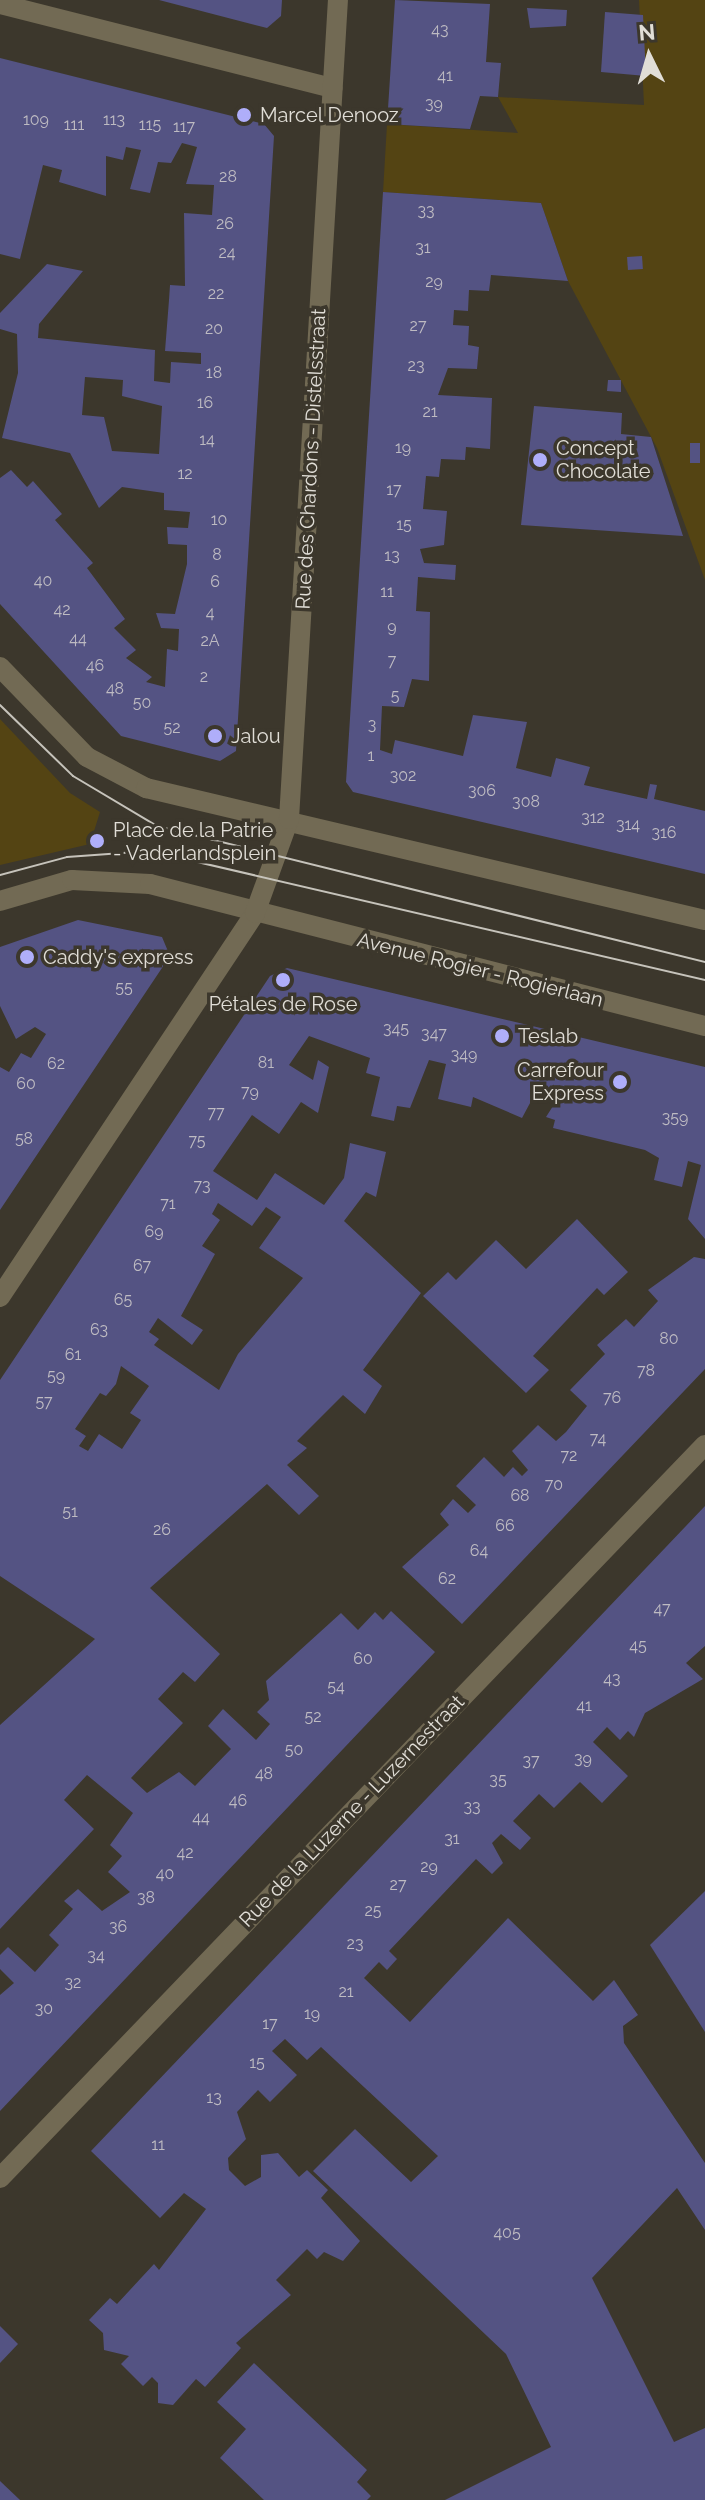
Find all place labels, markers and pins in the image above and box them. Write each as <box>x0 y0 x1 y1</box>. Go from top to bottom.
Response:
place label: Marcel Denooz <box>260 103 399 127</box>
marker: Marcel Denooz <box>235 106 253 124</box>
place label: Concept Chocolate <box>556 436 651 483</box>
marker: Concept Chocolate <box>531 451 549 469</box>
place label: Jalou <box>231 724 281 748</box>
marker: Jalou <box>206 727 224 745</box>
place label: Place de la Patrie - Vaderlandsplein <box>113 818 277 865</box>
marker: Place de la Patrie - Vaderlandsplein <box>88 832 106 850</box>
place label: Caddy's express <box>43 945 193 969</box>
marker: Caddy's express <box>18 948 36 966</box>
marker: Pétales de Rose <box>274 971 292 989</box>
place label: Pétales de Rose <box>209 992 357 1016</box>
place label: Teslab <box>518 1024 578 1048</box>
marker: Teslab <box>493 1027 511 1045</box>
place label: Carrefour Express <box>517 1058 604 1105</box>
marker: Carrefour Express <box>611 1073 629 1091</box>

